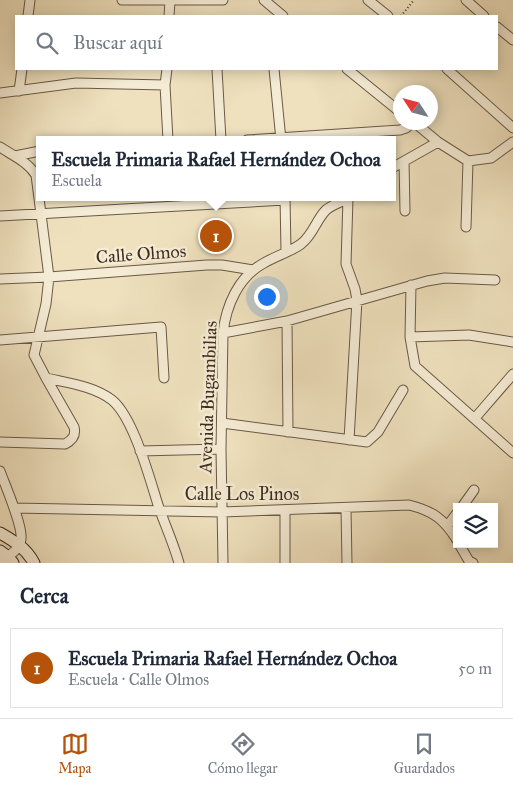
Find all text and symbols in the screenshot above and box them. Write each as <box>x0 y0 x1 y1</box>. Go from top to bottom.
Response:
search box <box>15 15 498 70</box>
icon: search <box>33 29 61 57</box>
text: Buscar aquí <box>73 31 162 54</box>
north arrow <box>393 85 438 130</box>
popup <box>36 136 396 201</box>
text: Escuela Primaria Rafael Hernández Ochoa <box>51 148 381 171</box>
text: Escuela <box>51 171 102 190</box>
pin: 1 <box>200 217 232 255</box>
street label: Calle Olmos <box>95 240 187 268</box>
your location <box>254 284 280 310</box>
street label: Avenida Bugambilias <box>194 320 223 475</box>
street label: Calle Los Pinos <box>185 483 299 505</box>
map controls <box>453 503 498 548</box>
button: layers <box>453 503 498 548</box>
text: Cerca <box>20 583 69 609</box>
text: Escuela Primaria Rafael Hernández Ochoa <box>68 647 397 670</box>
text: 1 <box>34 659 40 678</box>
text: 50 m <box>458 659 492 678</box>
text: Escuela · Calle Olmos <box>68 670 209 689</box>
tab: Mapa <box>58 730 91 777</box>
tab: Cómo llegar <box>208 730 277 777</box>
tab: Guardados <box>394 730 455 777</box>

